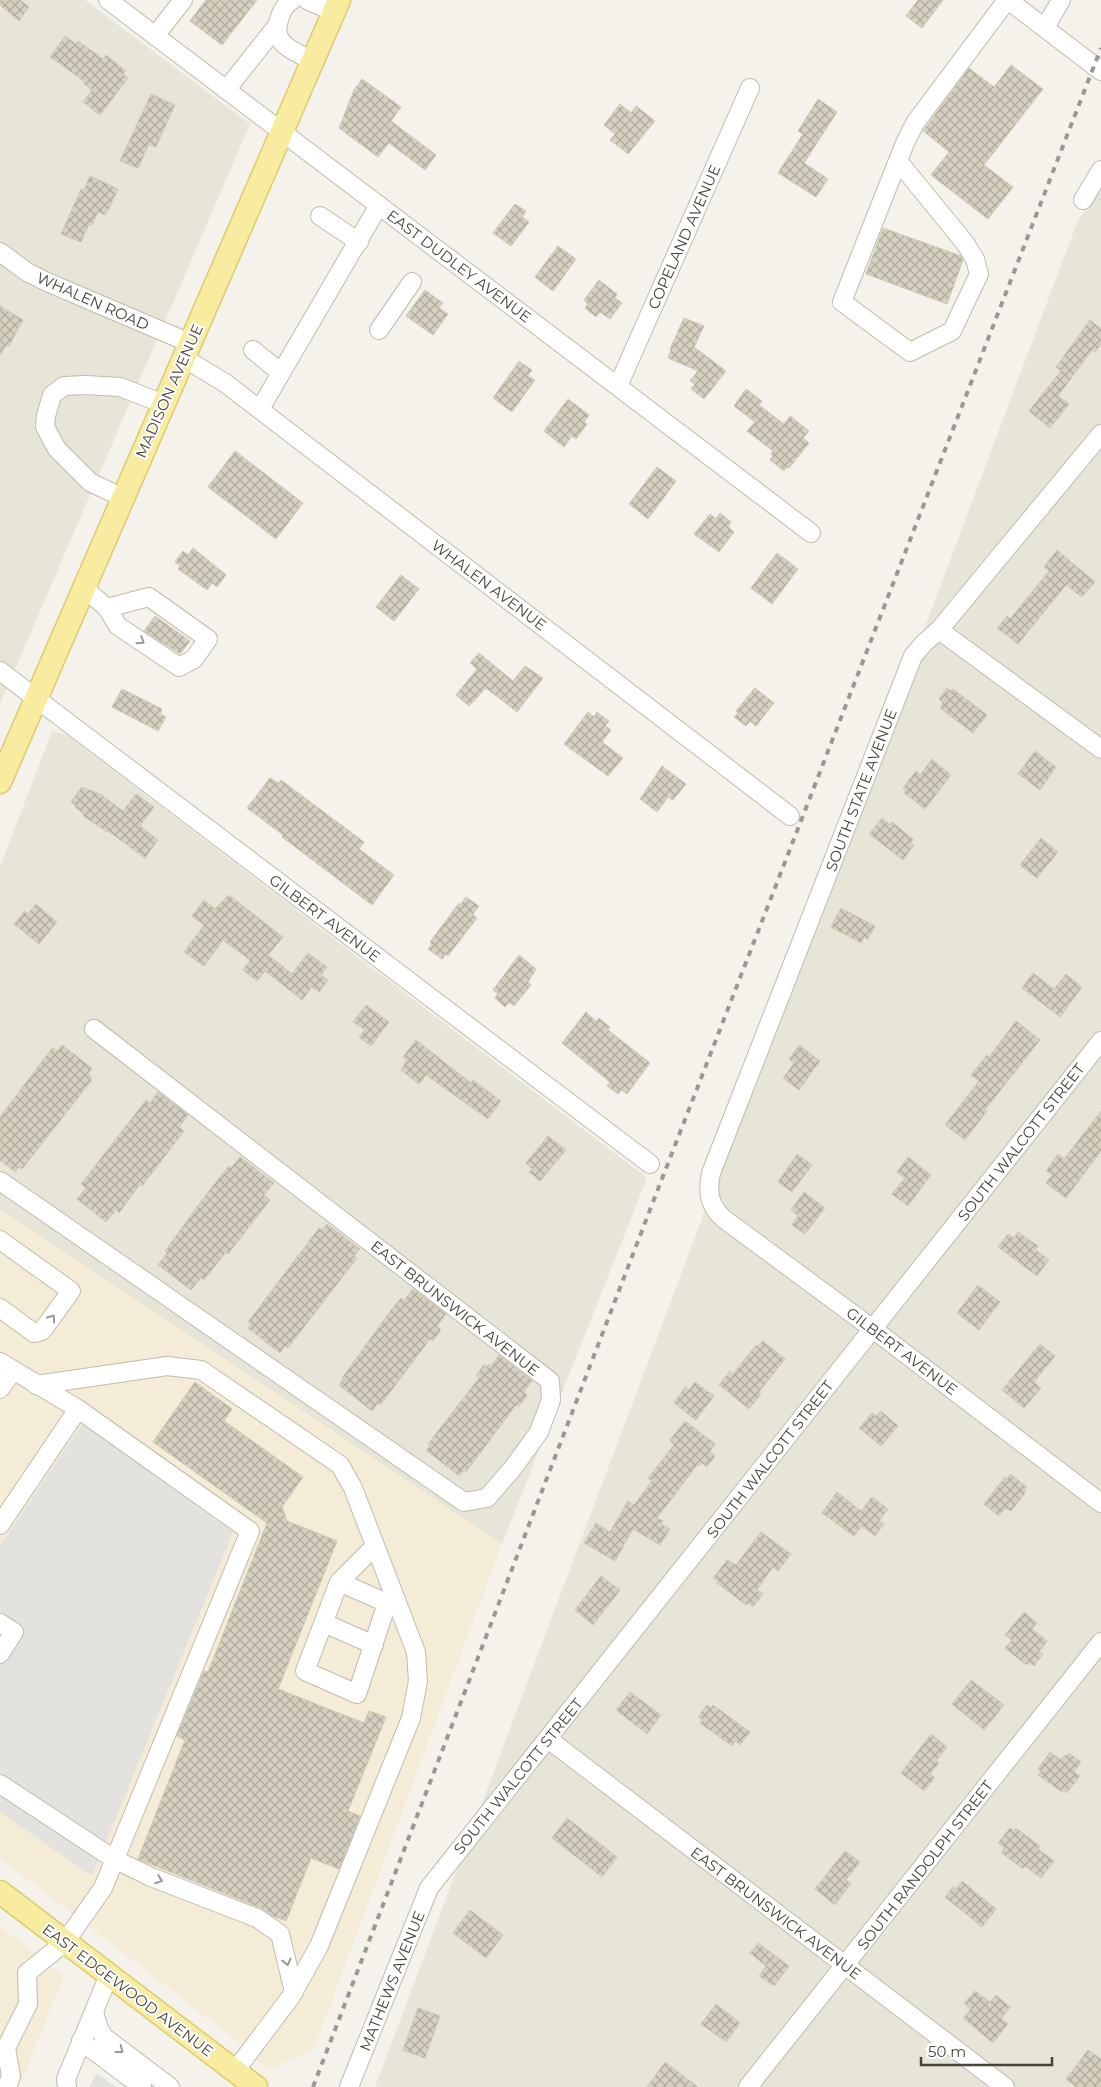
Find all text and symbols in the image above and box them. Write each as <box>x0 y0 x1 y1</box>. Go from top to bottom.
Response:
street label: COPELAND AVENUE <box>644 162 724 312</box>
street label: EAST DUDLEY AVENUE <box>383 205 535 327</box>
street label: WHALEN ROAD <box>34 268 152 334</box>
street label: MADISON AVENUE <box>131 321 207 461</box>
street label: WHALEN AVENUE <box>428 536 550 634</box>
one-way arrow <box>135 635 144 645</box>
street label: SOUTH STATE AVENUE <box>821 706 901 874</box>
street label: GILBERT AVENUE <box>266 870 384 966</box>
street label: SOUTH WALCOTT STREET <box>954 1059 1089 1225</box>
street label: EAST BRUNSWICK AVENUE <box>367 1236 543 1380</box>
street label: GILBERT AVENUE <box>843 1303 961 1399</box>
one-way arrow <box>46 1314 55 1324</box>
street label: SOUTH WALCOTT STREET <box>703 1376 838 1542</box>
street label: SOUTH WALCOTT STREET <box>449 1694 587 1858</box>
street label: SOUTH RANDOLPH STREET <box>853 1776 997 1954</box>
street label: EAST BRUNSWICK AVENUE <box>687 1843 865 1983</box>
one-way arrow <box>154 1874 162 1884</box>
street label: MATHEWS AVENUE <box>355 1908 429 2054</box>
street label: EAST EDGEWOOD AVENUE <box>39 1920 217 2060</box>
one-way arrow <box>281 1958 291 1966</box>
scale bar <box>921 2034 1052 2066</box>
text: 50 m <box>928 2042 966 2061</box>
one-way arrow <box>114 2044 124 2053</box>

